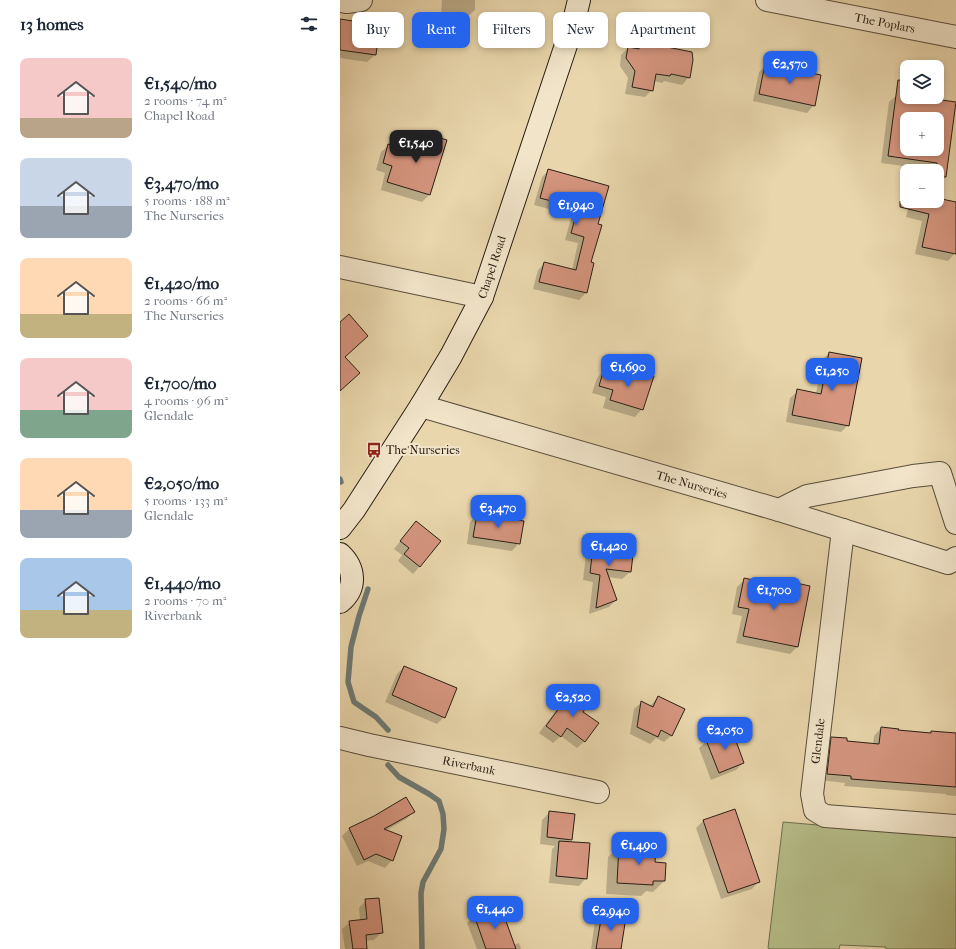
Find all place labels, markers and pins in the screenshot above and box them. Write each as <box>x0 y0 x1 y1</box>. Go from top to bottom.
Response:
pin: €2,570 <box>757 51 823 85</box>
pin: €1,540 <box>383 130 449 164</box>
pin: €1,940 <box>543 192 609 226</box>
pin: €1,690 <box>595 354 661 388</box>
pin: €1,250 <box>799 358 865 392</box>
bus stop icon: The Nurseries <box>365 441 383 459</box>
place label: The Nurseries <box>386 443 460 457</box>
pin: €3,470 <box>465 495 531 529</box>
pin: €1,420 <box>576 533 642 567</box>
pin: €1,700 <box>741 577 807 611</box>
pin: €2,520 <box>540 684 606 718</box>
pin: €2,050 <box>692 717 758 751</box>
pin: €1,490 <box>606 832 672 866</box>
pin: €1,440 <box>462 896 528 930</box>
pin: €2,940 <box>578 898 644 932</box>

